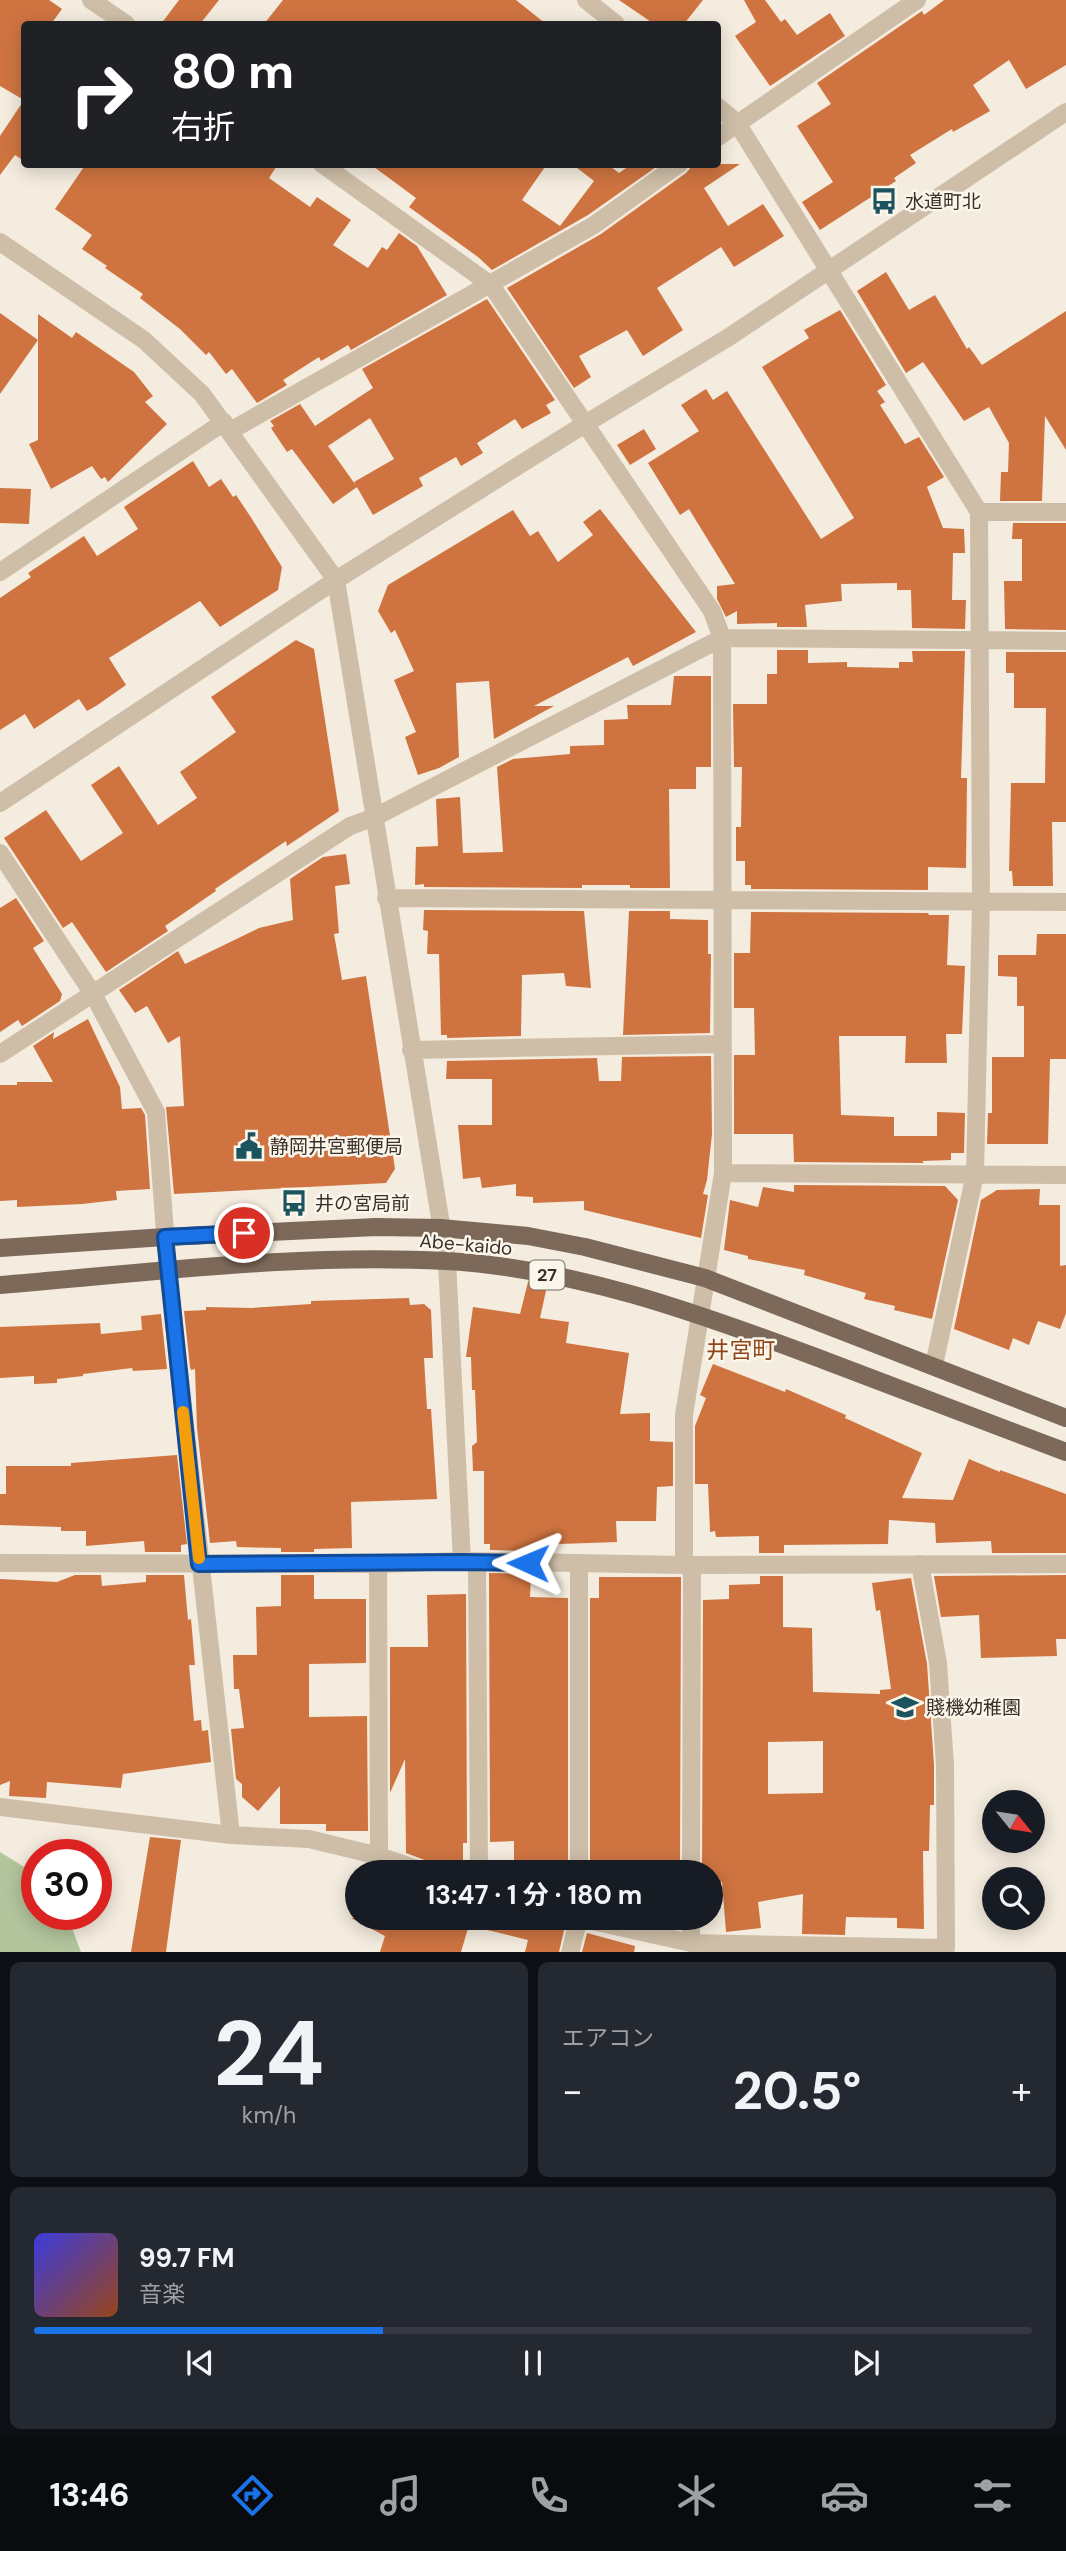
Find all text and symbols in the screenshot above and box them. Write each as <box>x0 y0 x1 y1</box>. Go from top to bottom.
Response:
text: 80 m <box>171 39 294 103</box>
icon: right <box>56 49 147 140</box>
text: 右折 <box>171 106 235 148</box>
bus stop icon: 水道町北 <box>869 186 899 216</box>
place label: 水道町北 <box>905 189 981 214</box>
public building icon: 静岡井宮郵便局 <box>234 1131 264 1161</box>
place label: 静岡井宮郵便局 <box>270 1134 403 1159</box>
bus stop icon: 井の宮局前 <box>279 1188 309 1218</box>
place label: 井の宮局前 <box>315 1191 410 1216</box>
pin <box>214 1203 274 1263</box>
icon: arrive <box>225 1214 263 1252</box>
street label: Abe-kaido <box>418 1228 513 1261</box>
road number: 27 <box>530 1260 564 1290</box>
district label: 井宮町 <box>707 1335 776 1365</box>
position arrow <box>491 1526 565 1600</box>
school or university icon: 賤機幼稚園 <box>890 1692 920 1722</box>
place label: 賤機幼稚園 <box>926 1695 1021 1720</box>
north arrow <box>982 1790 1045 1853</box>
map controls <box>982 1790 1045 1930</box>
speed limit sign: 30 <box>21 1839 112 1930</box>
button: search <box>982 1867 1045 1930</box>
text: 13:47 · 1 分 · 180 m <box>426 1878 642 1912</box>
text: 24 <box>213 1995 325 2113</box>
text: エアコン <box>562 2023 654 2053</box>
text: 20.5° <box>733 2057 861 2125</box>
text: − <box>562 2066 583 2116</box>
text: + <box>1011 2066 1032 2116</box>
text: km/h <box>242 2100 296 2130</box>
text: 99.7 FM <box>139 2241 235 2275</box>
text: 音楽 <box>139 2279 185 2309</box>
icon: previous <box>181 2344 219 2382</box>
icon: pause <box>514 2344 552 2382</box>
icon: next <box>847 2344 885 2382</box>
icon: directions <box>228 2471 277 2520</box>
icon: music <box>376 2471 425 2520</box>
icon: phone <box>524 2471 573 2520</box>
icon: climate <box>672 2471 721 2520</box>
icon: car <box>820 2471 869 2520</box>
icon: filters <box>968 2471 1017 2520</box>
text: 13:46 <box>49 2474 130 2516</box>

